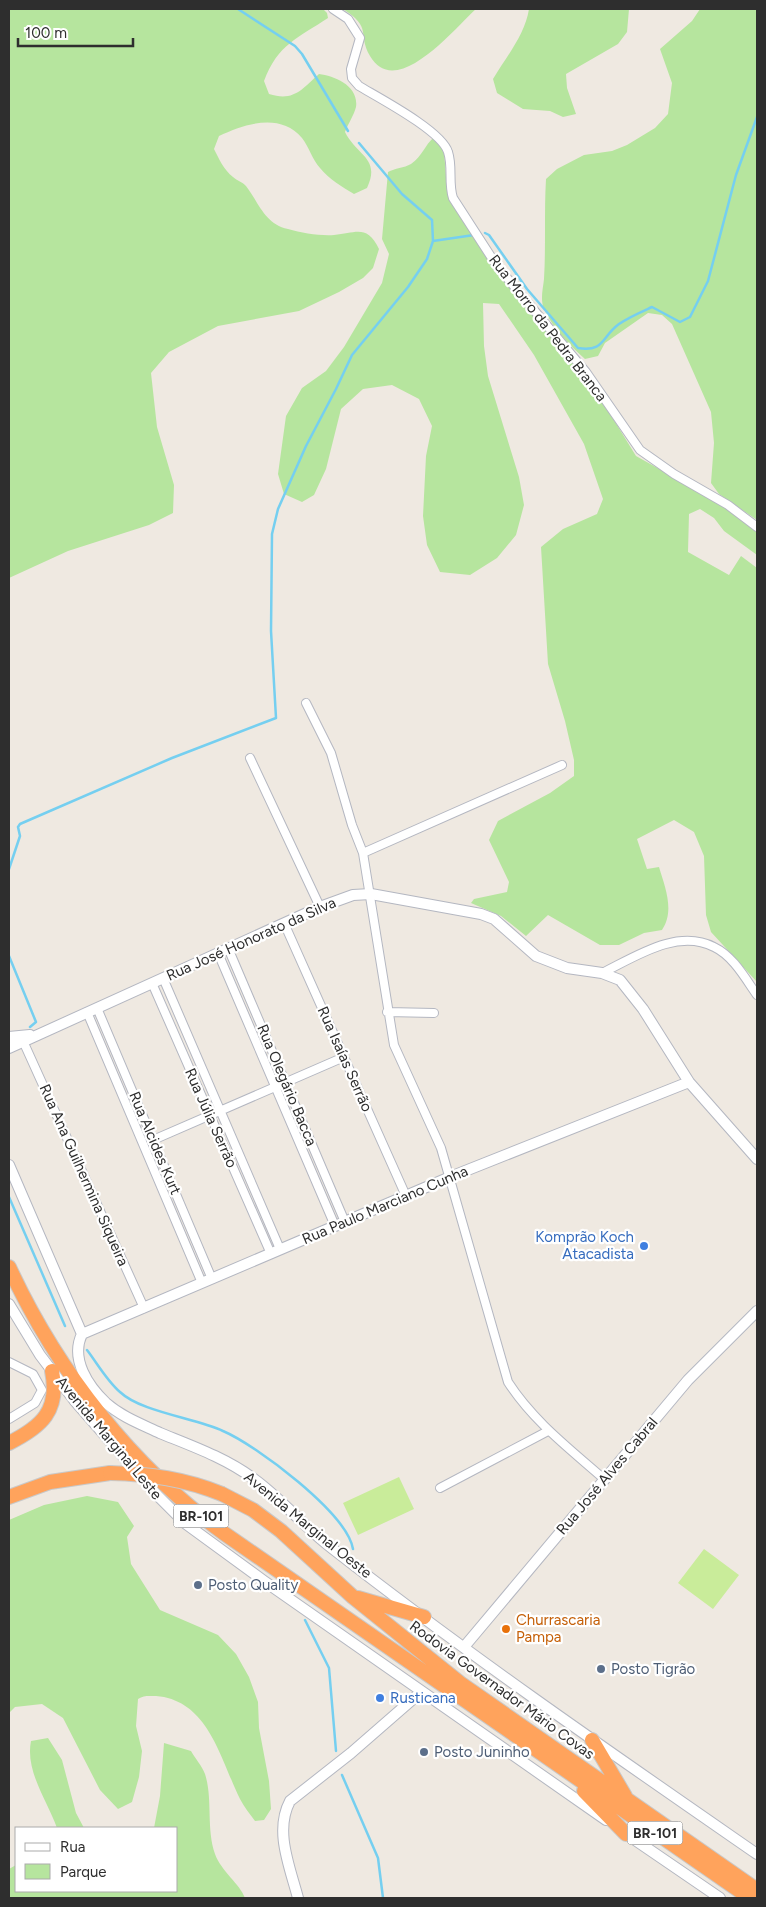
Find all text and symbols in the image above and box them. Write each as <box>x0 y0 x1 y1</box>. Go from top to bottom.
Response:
scale bar <box>18 15 132 47</box>
text: 100 m <box>25 24 67 42</box>
street label: Rua Morro da Pedra Branca <box>485 251 611 405</box>
street label: Rua José Honorato da Silva <box>163 893 339 985</box>
street label: Rua Isaías Serrão <box>314 1003 376 1115</box>
street label: Rua Olegário Bacca <box>253 1021 321 1149</box>
street label: Rua Júlia Serrão <box>181 1065 241 1171</box>
street label: Rua Ana Guilhermina Siqueira <box>36 1081 132 1269</box>
street label: Rua Alcides Kurt <box>125 1089 185 1197</box>
street label: Rua Paulo Marciano Cunha <box>299 1162 471 1248</box>
place label: Komprão Koch Atacadista <box>535 1228 634 1263</box>
marker: Komprão Koch Atacadista <box>638 1240 650 1252</box>
street label: Avenida Marginal Leste <box>52 1373 166 1503</box>
street label: Rua José Alves Cabral <box>553 1414 661 1538</box>
street label: Avenida Marginal Oeste <box>240 1468 376 1582</box>
road number: BR-101 <box>174 1504 228 1528</box>
place label: Posto Quality <box>208 1576 298 1594</box>
marker: Posto Quality <box>192 1579 204 1591</box>
place label: Churrascaria Pampa <box>516 1611 600 1646</box>
street label: Rodovia Governador Mário Covas <box>406 1617 598 1763</box>
marker: Churrascaria Pampa <box>500 1623 512 1635</box>
place label: Posto Tigrão <box>611 1660 696 1678</box>
marker: Posto Tigrão <box>595 1663 607 1675</box>
place label: Rusticana <box>390 1689 456 1707</box>
marker: Rusticana <box>374 1692 386 1704</box>
place label: Posto Juninho <box>434 1743 530 1761</box>
marker: Posto Juninho <box>418 1746 430 1758</box>
road number: BR-101 <box>628 1822 682 1845</box>
legend <box>15 1827 178 1892</box>
text: Rua <box>60 1838 85 1856</box>
text: Parque <box>60 1863 107 1881</box>

